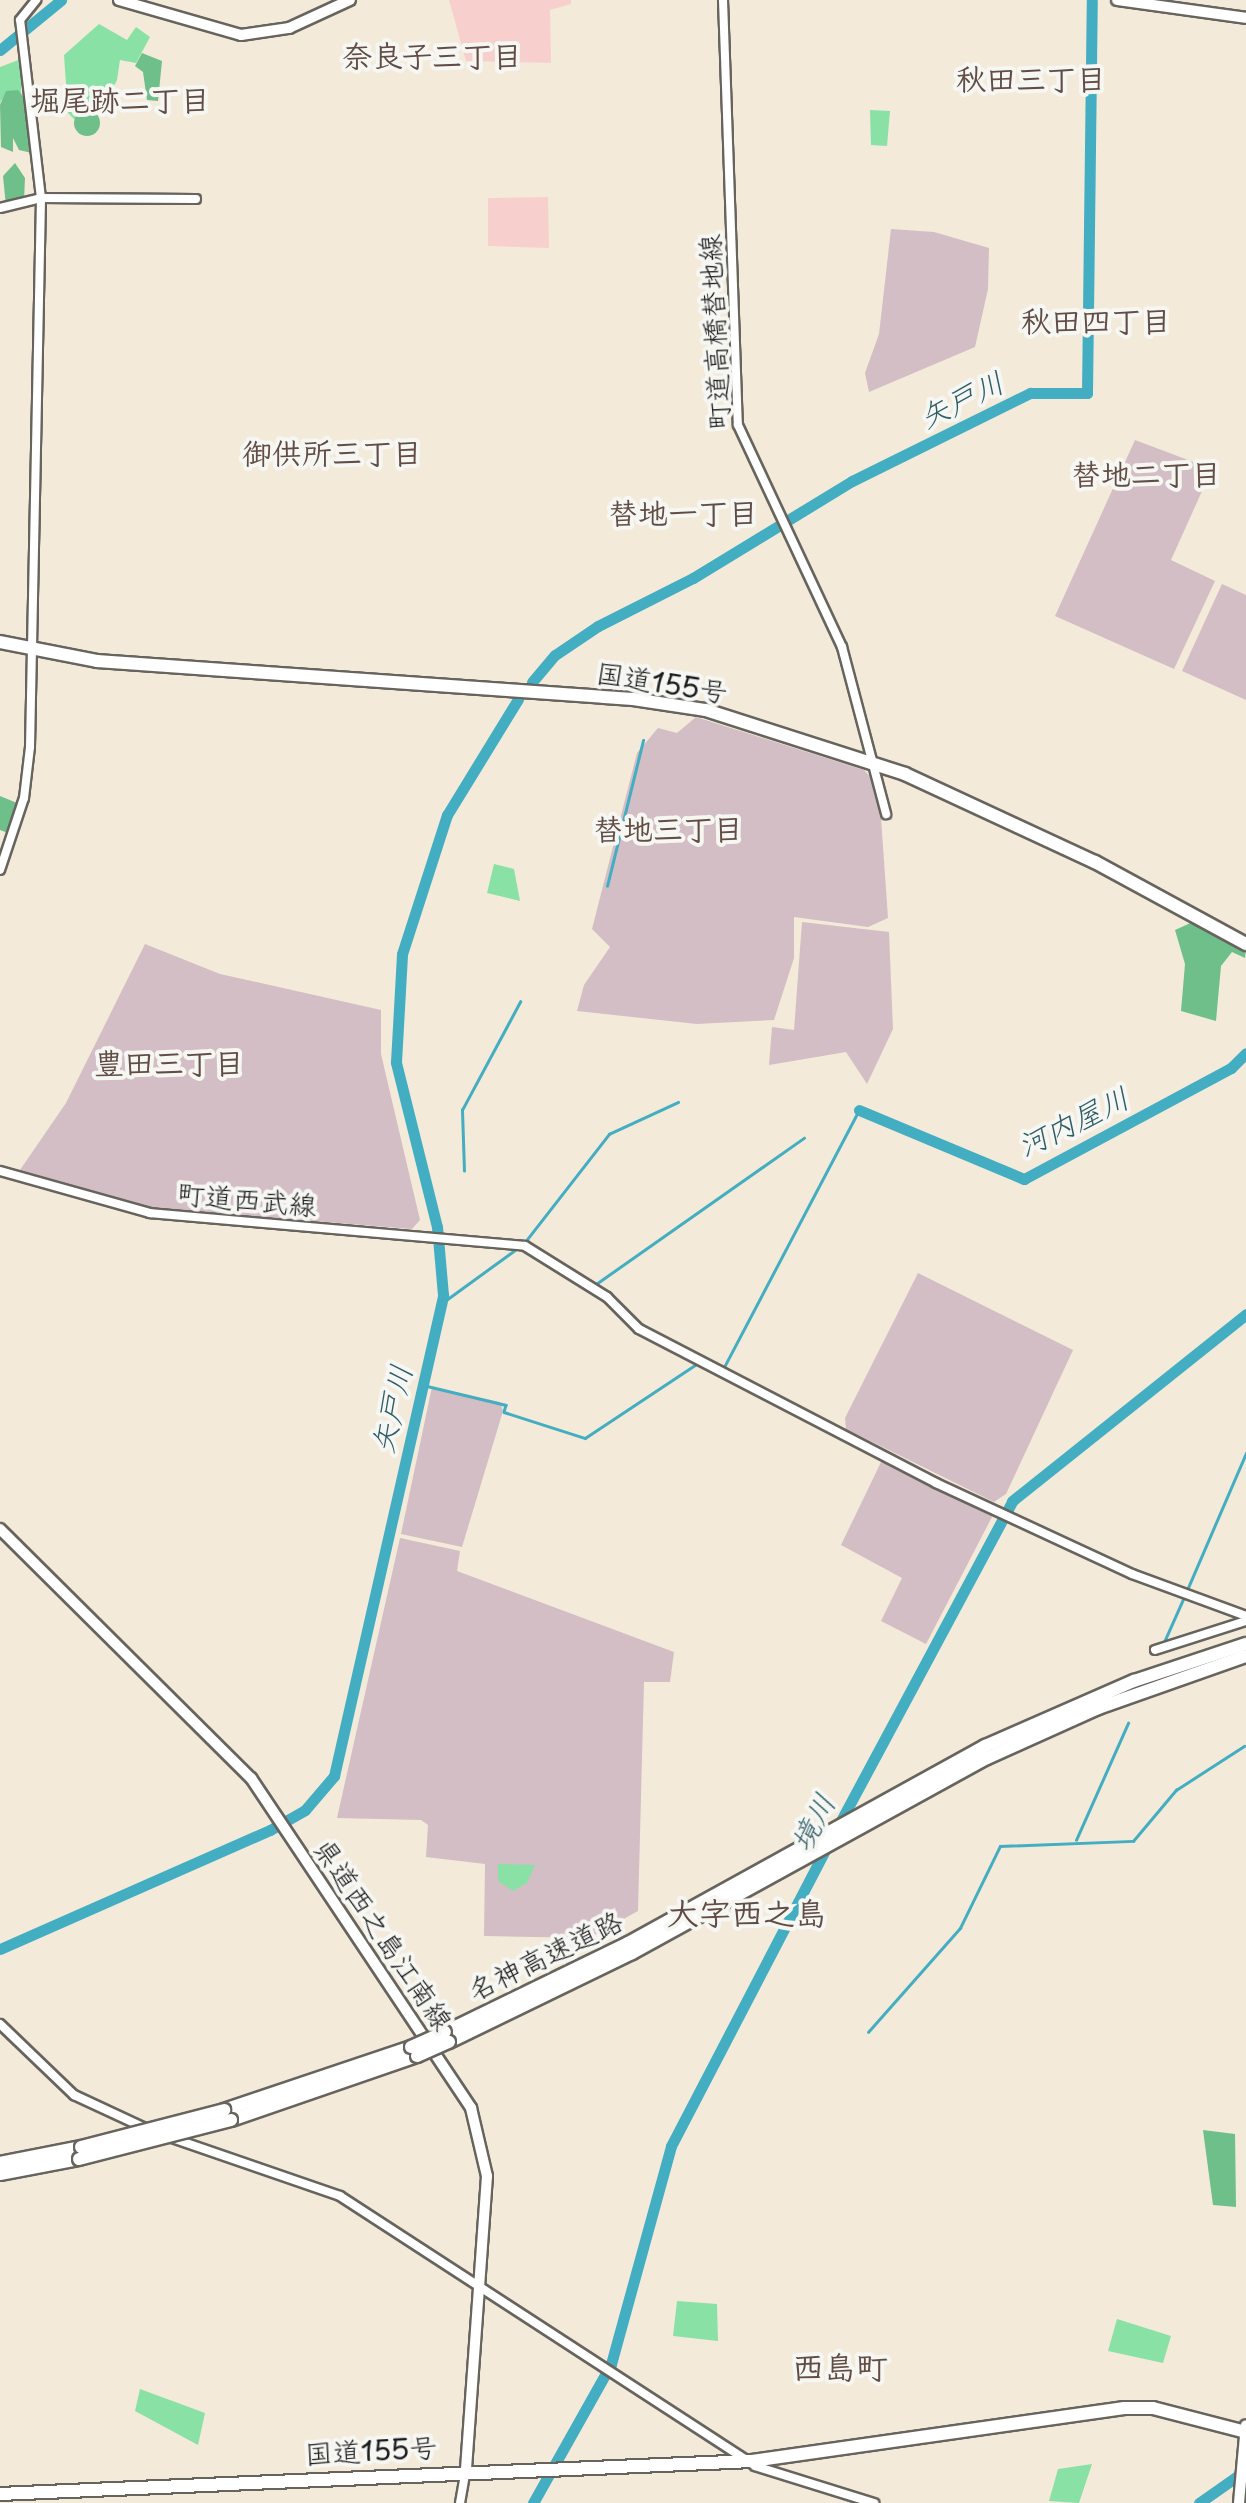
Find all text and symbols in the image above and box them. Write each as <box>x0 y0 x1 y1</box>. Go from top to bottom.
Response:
district label: 奈良子三丁目 <box>342 37 522 73</box>
district label: 秋田三丁目 <box>956 60 1106 96</box>
district label: 堀尾跡二丁目 <box>30 81 210 117</box>
street label: 町道高橋替地線 <box>692 233 736 431</box>
district label: 秋田四丁目 <box>1021 302 1171 338</box>
water label: 矢戸川 <box>913 363 1009 435</box>
district label: 御供所三丁目 <box>242 434 422 470</box>
district label: 替地二丁目 <box>1071 455 1221 491</box>
district label: 替地一丁目 <box>608 494 758 530</box>
street label: 国道155号 <box>594 655 730 709</box>
district label: 替地三丁目 <box>593 810 743 846</box>
district label: 豊田三丁目 <box>94 1044 244 1080</box>
water label: 河内屋川 <box>1011 1079 1135 1163</box>
street label: 町道西武線 <box>176 1176 318 1222</box>
water label: 矢戸川 <box>363 1361 419 1457</box>
water label: 境川 <box>782 1787 842 1857</box>
street label: 県道西之島江南線 <box>307 1832 461 2036</box>
district label: 大字西之島 <box>667 1893 827 1931</box>
street label: 名神高速道路 <box>462 1903 628 2007</box>
district label: 西島町 <box>792 2347 888 2385</box>
street label: 国道155号 <box>304 2430 438 2470</box>

